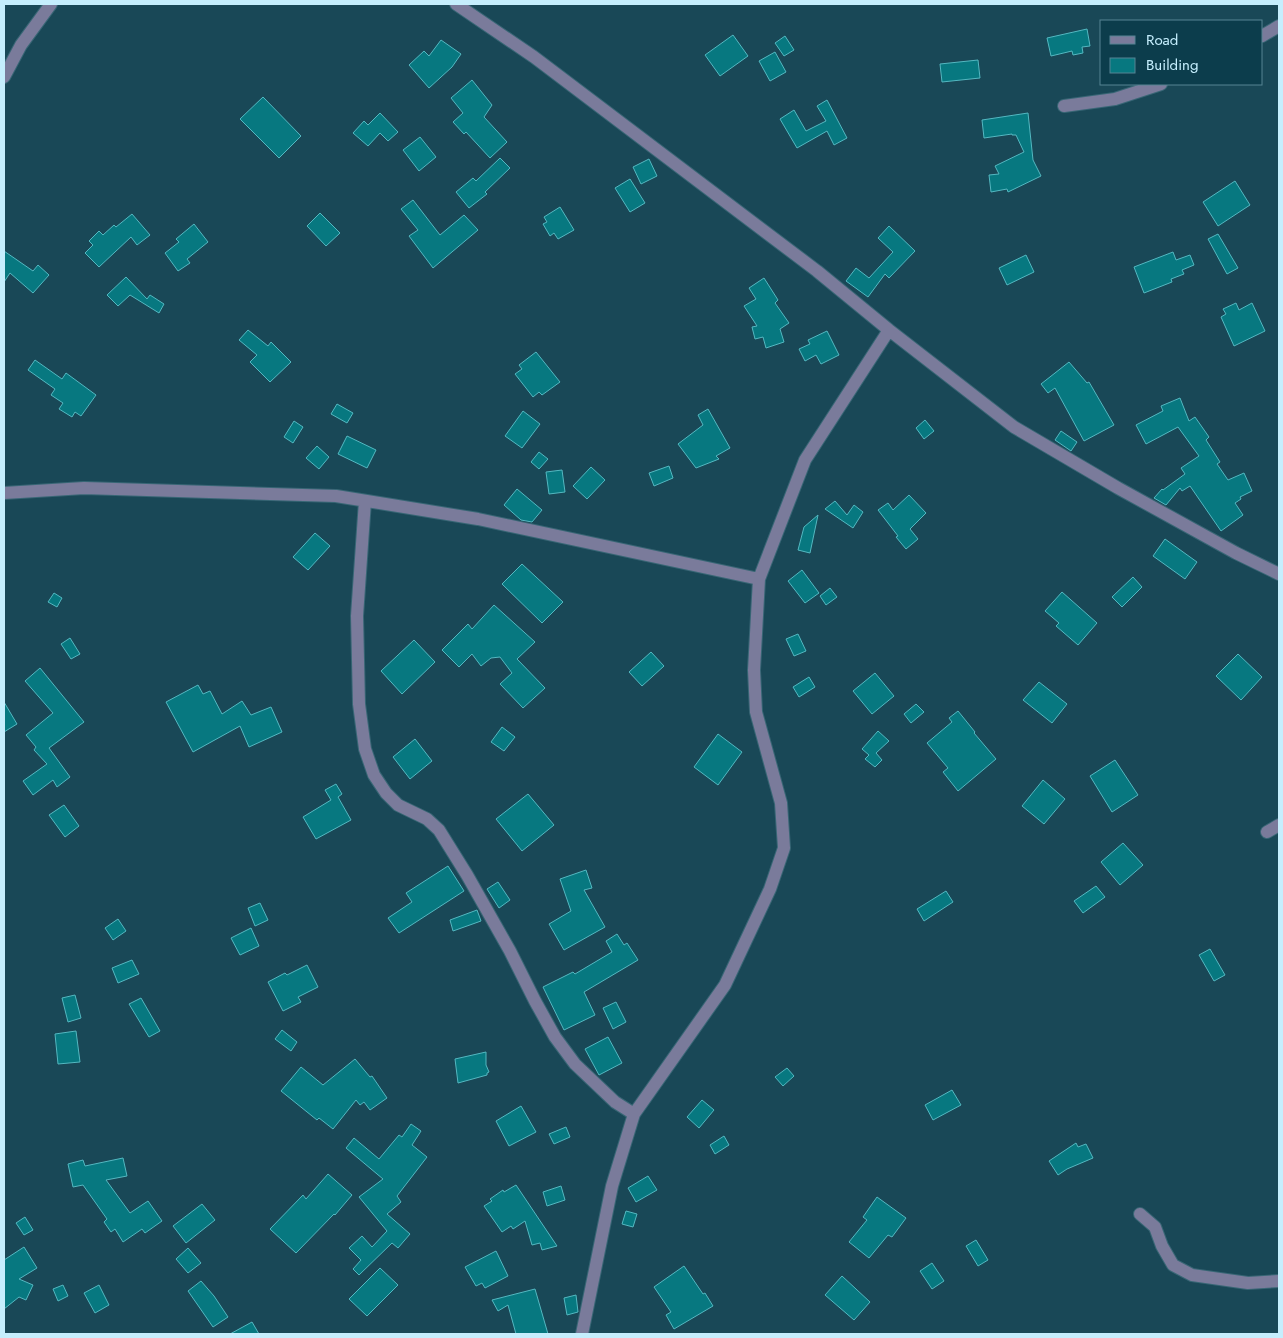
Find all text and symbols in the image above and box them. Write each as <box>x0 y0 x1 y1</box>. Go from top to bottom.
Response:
legend <box>1100 20 1263 85</box>
text: Road <box>1146 29 1178 51</box>
text: Building <box>1146 54 1198 76</box>

